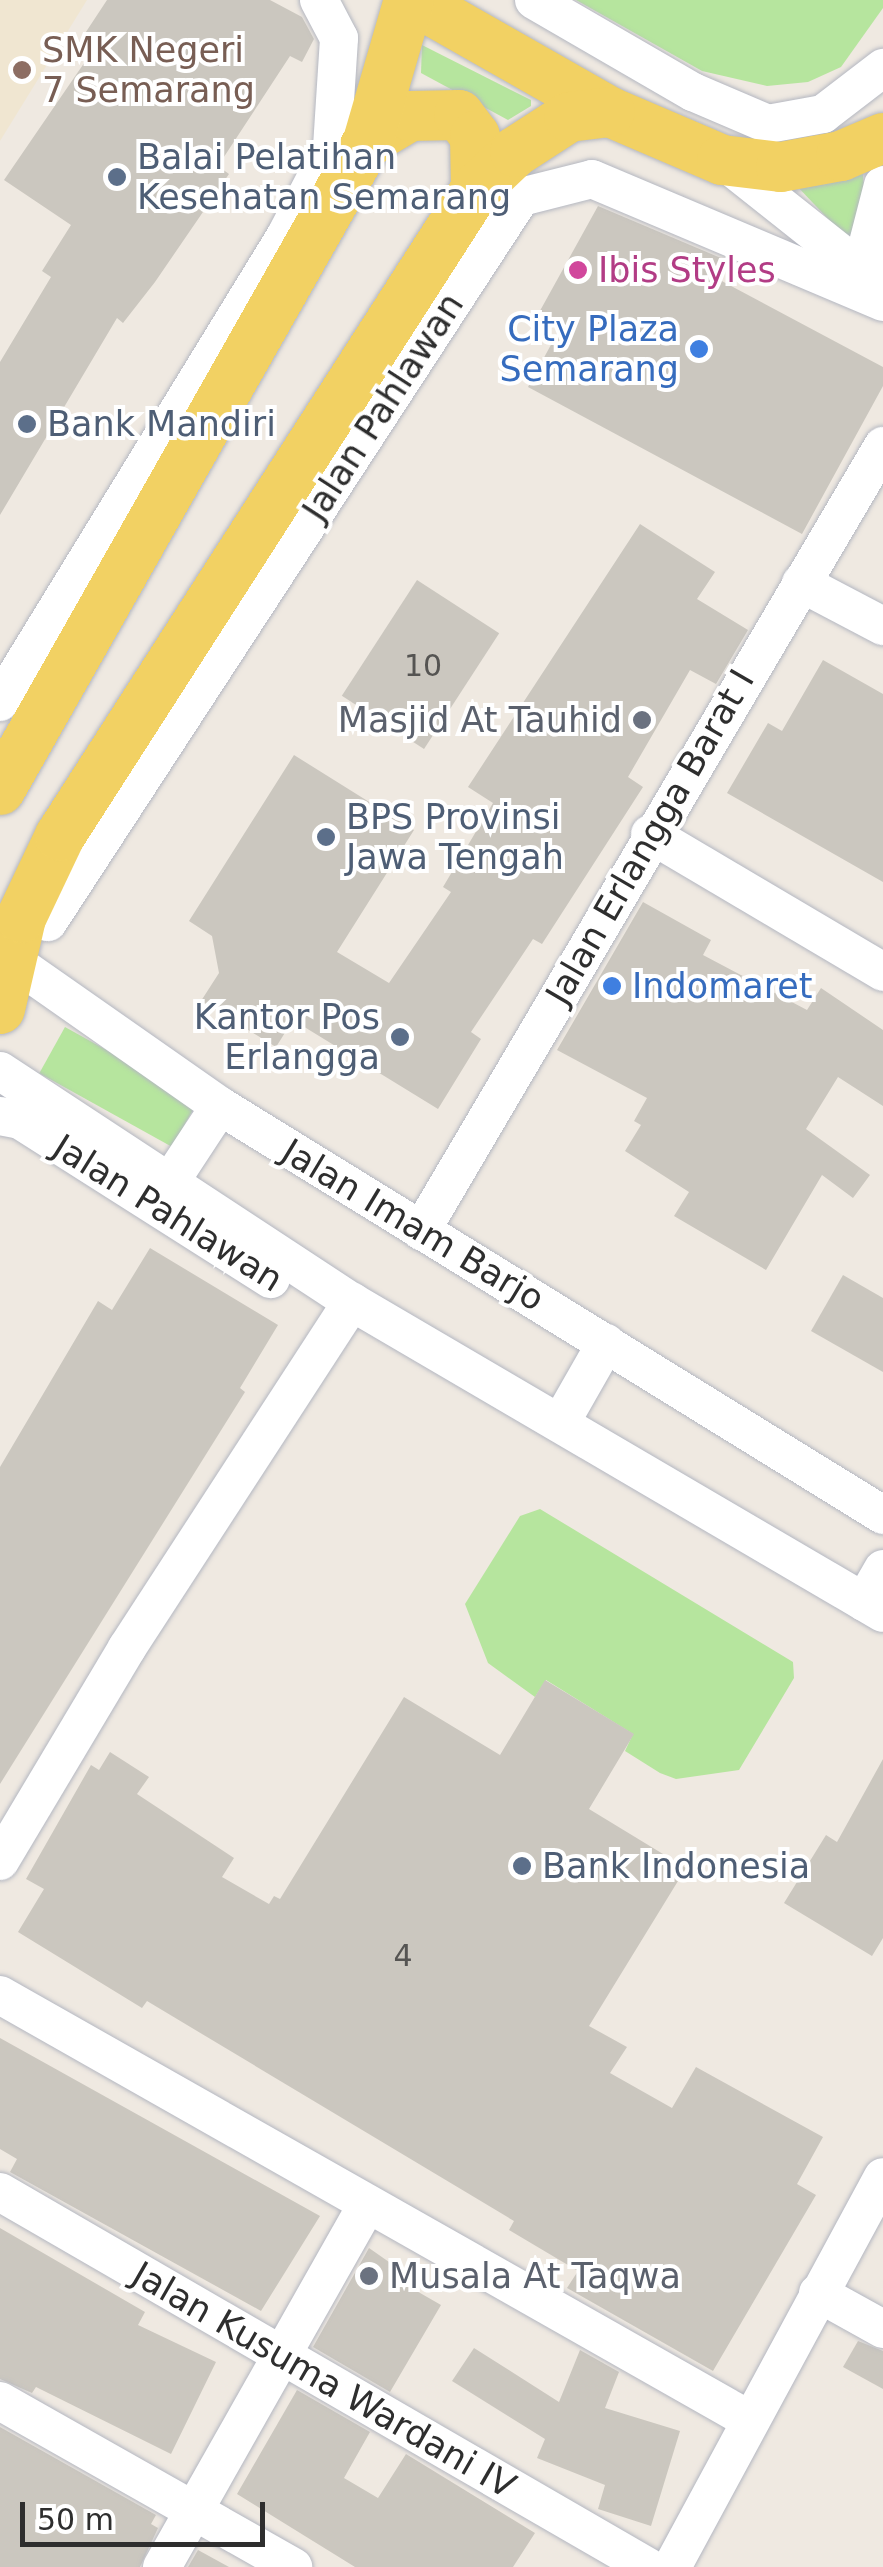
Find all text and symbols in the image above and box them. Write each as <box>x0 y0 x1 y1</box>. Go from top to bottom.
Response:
place label: SMK Negeri 7 Semarang <box>42 29 255 111</box>
marker: SMK Negeri 7 Semarang <box>11 59 33 81</box>
place label: Balai Pelatihan Kesehatan Semarang <box>137 136 511 218</box>
marker: Balai Pelatihan Kesehatan Semarang <box>106 166 128 188</box>
place label: Ibis Styles <box>598 249 776 291</box>
marker: Ibis Styles <box>567 259 589 281</box>
street label: Jalan Pahlawan <box>294 285 472 529</box>
place label: City Plaza Semarang <box>499 308 679 390</box>
marker: City Plaza Semarang <box>688 338 710 360</box>
place label: Bank Mandiri <box>47 403 276 445</box>
marker: Bank Mandiri <box>16 413 38 435</box>
house number: 10 <box>404 648 442 684</box>
street label: Jalan Erlangga Barat I <box>537 662 763 1012</box>
place label: Masjid At Tauhid <box>338 699 622 741</box>
marker: Masjid At Tauhid <box>631 709 653 731</box>
place label: BPS Provinsi Jawa Tengah <box>346 796 564 878</box>
marker: BPS Provinsi Jawa Tengah <box>315 826 337 848</box>
place label: Indomaret <box>632 965 813 1007</box>
marker: Indomaret <box>601 975 623 997</box>
place label: Kantor Pos Erlangga <box>194 996 380 1078</box>
marker: Kantor Pos Erlangga <box>389 1026 411 1048</box>
street label: Jalan Pahlawan <box>45 1126 291 1300</box>
street label: Jalan Imam Barjo <box>274 1130 552 1320</box>
place label: Bank Indonesia <box>542 1845 810 1887</box>
marker: Bank Indonesia <box>511 1855 533 1877</box>
house number: 4 <box>393 1938 413 1974</box>
street label: Jalan Kusuma Wardani IV <box>125 2253 523 2507</box>
place label: Musala At Taqwa <box>389 2255 681 2297</box>
marker: Musala At Taqwa <box>358 2265 380 2287</box>
scale bar <box>25 2482 270 2544</box>
text: 50 m <box>37 2502 114 2537</box>

